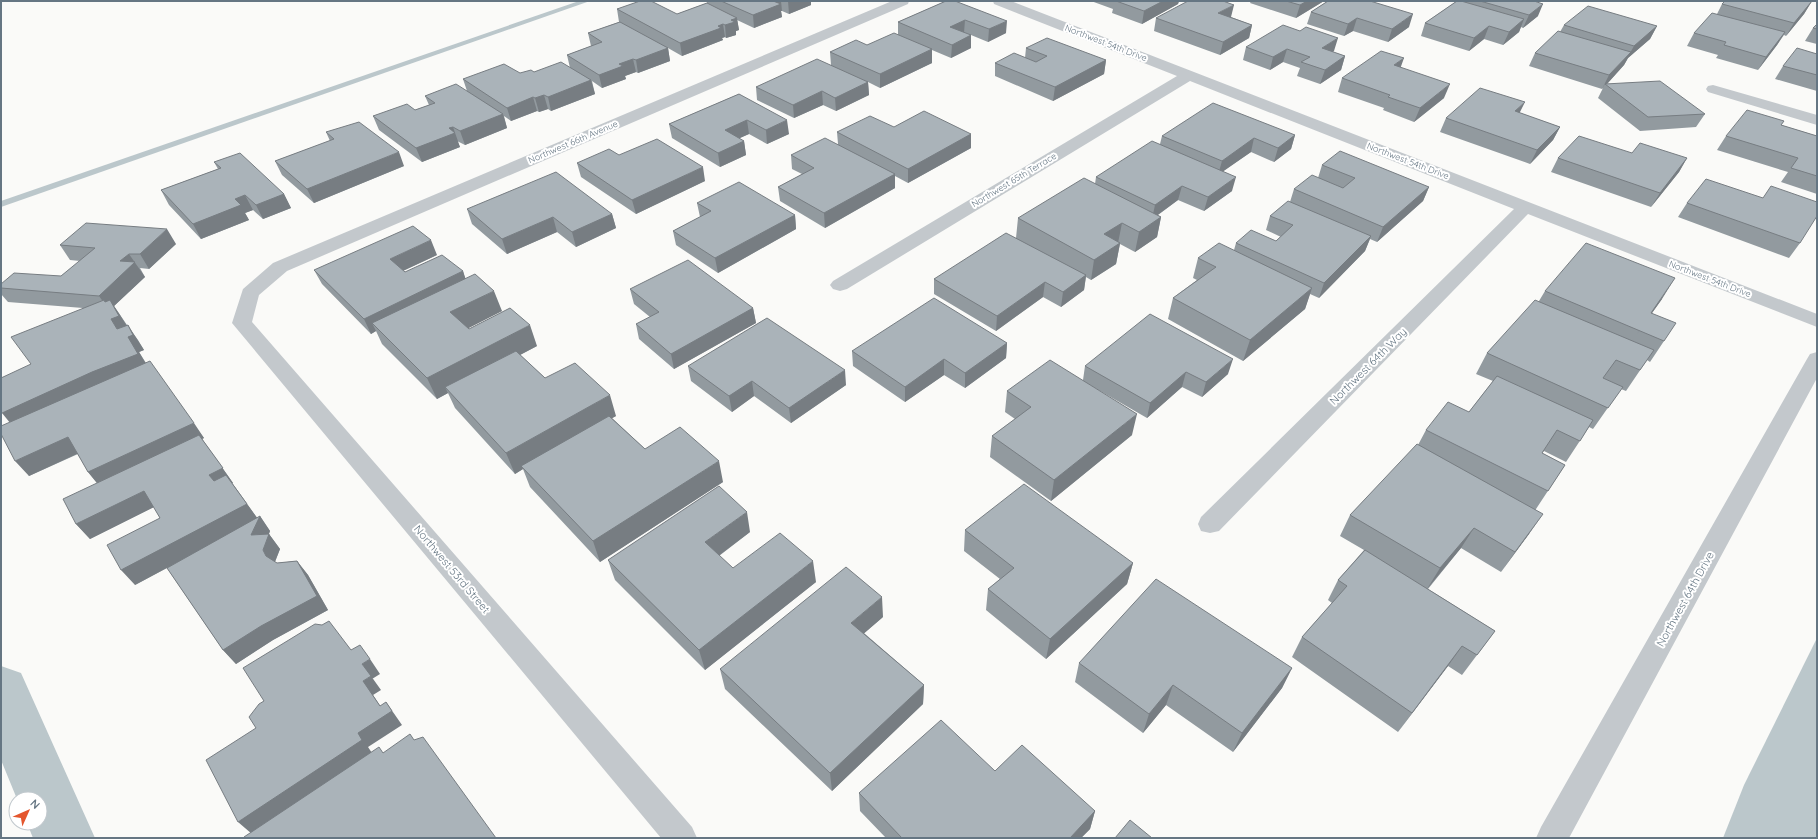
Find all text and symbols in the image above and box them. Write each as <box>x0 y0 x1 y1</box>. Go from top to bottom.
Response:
street label: Northwest 54th Drive <box>1064 22 1149 63</box>
street label: Northwest 66th Avenue <box>526 118 619 165</box>
street label: Northwest 54th Drive <box>1366 140 1451 181</box>
street label: Northwest 65th Terrace <box>969 150 1058 209</box>
street label: Northwest 54th Drive <box>1668 258 1753 299</box>
street label: Northwest 64th Way <box>1326 324 1410 408</box>
street label: Northwest 53rd Street <box>411 522 493 616</box>
street label: Northwest 64th Drive <box>1653 549 1717 649</box>
north arrow <box>8 791 48 831</box>
text: N <box>27 796 43 812</box>

